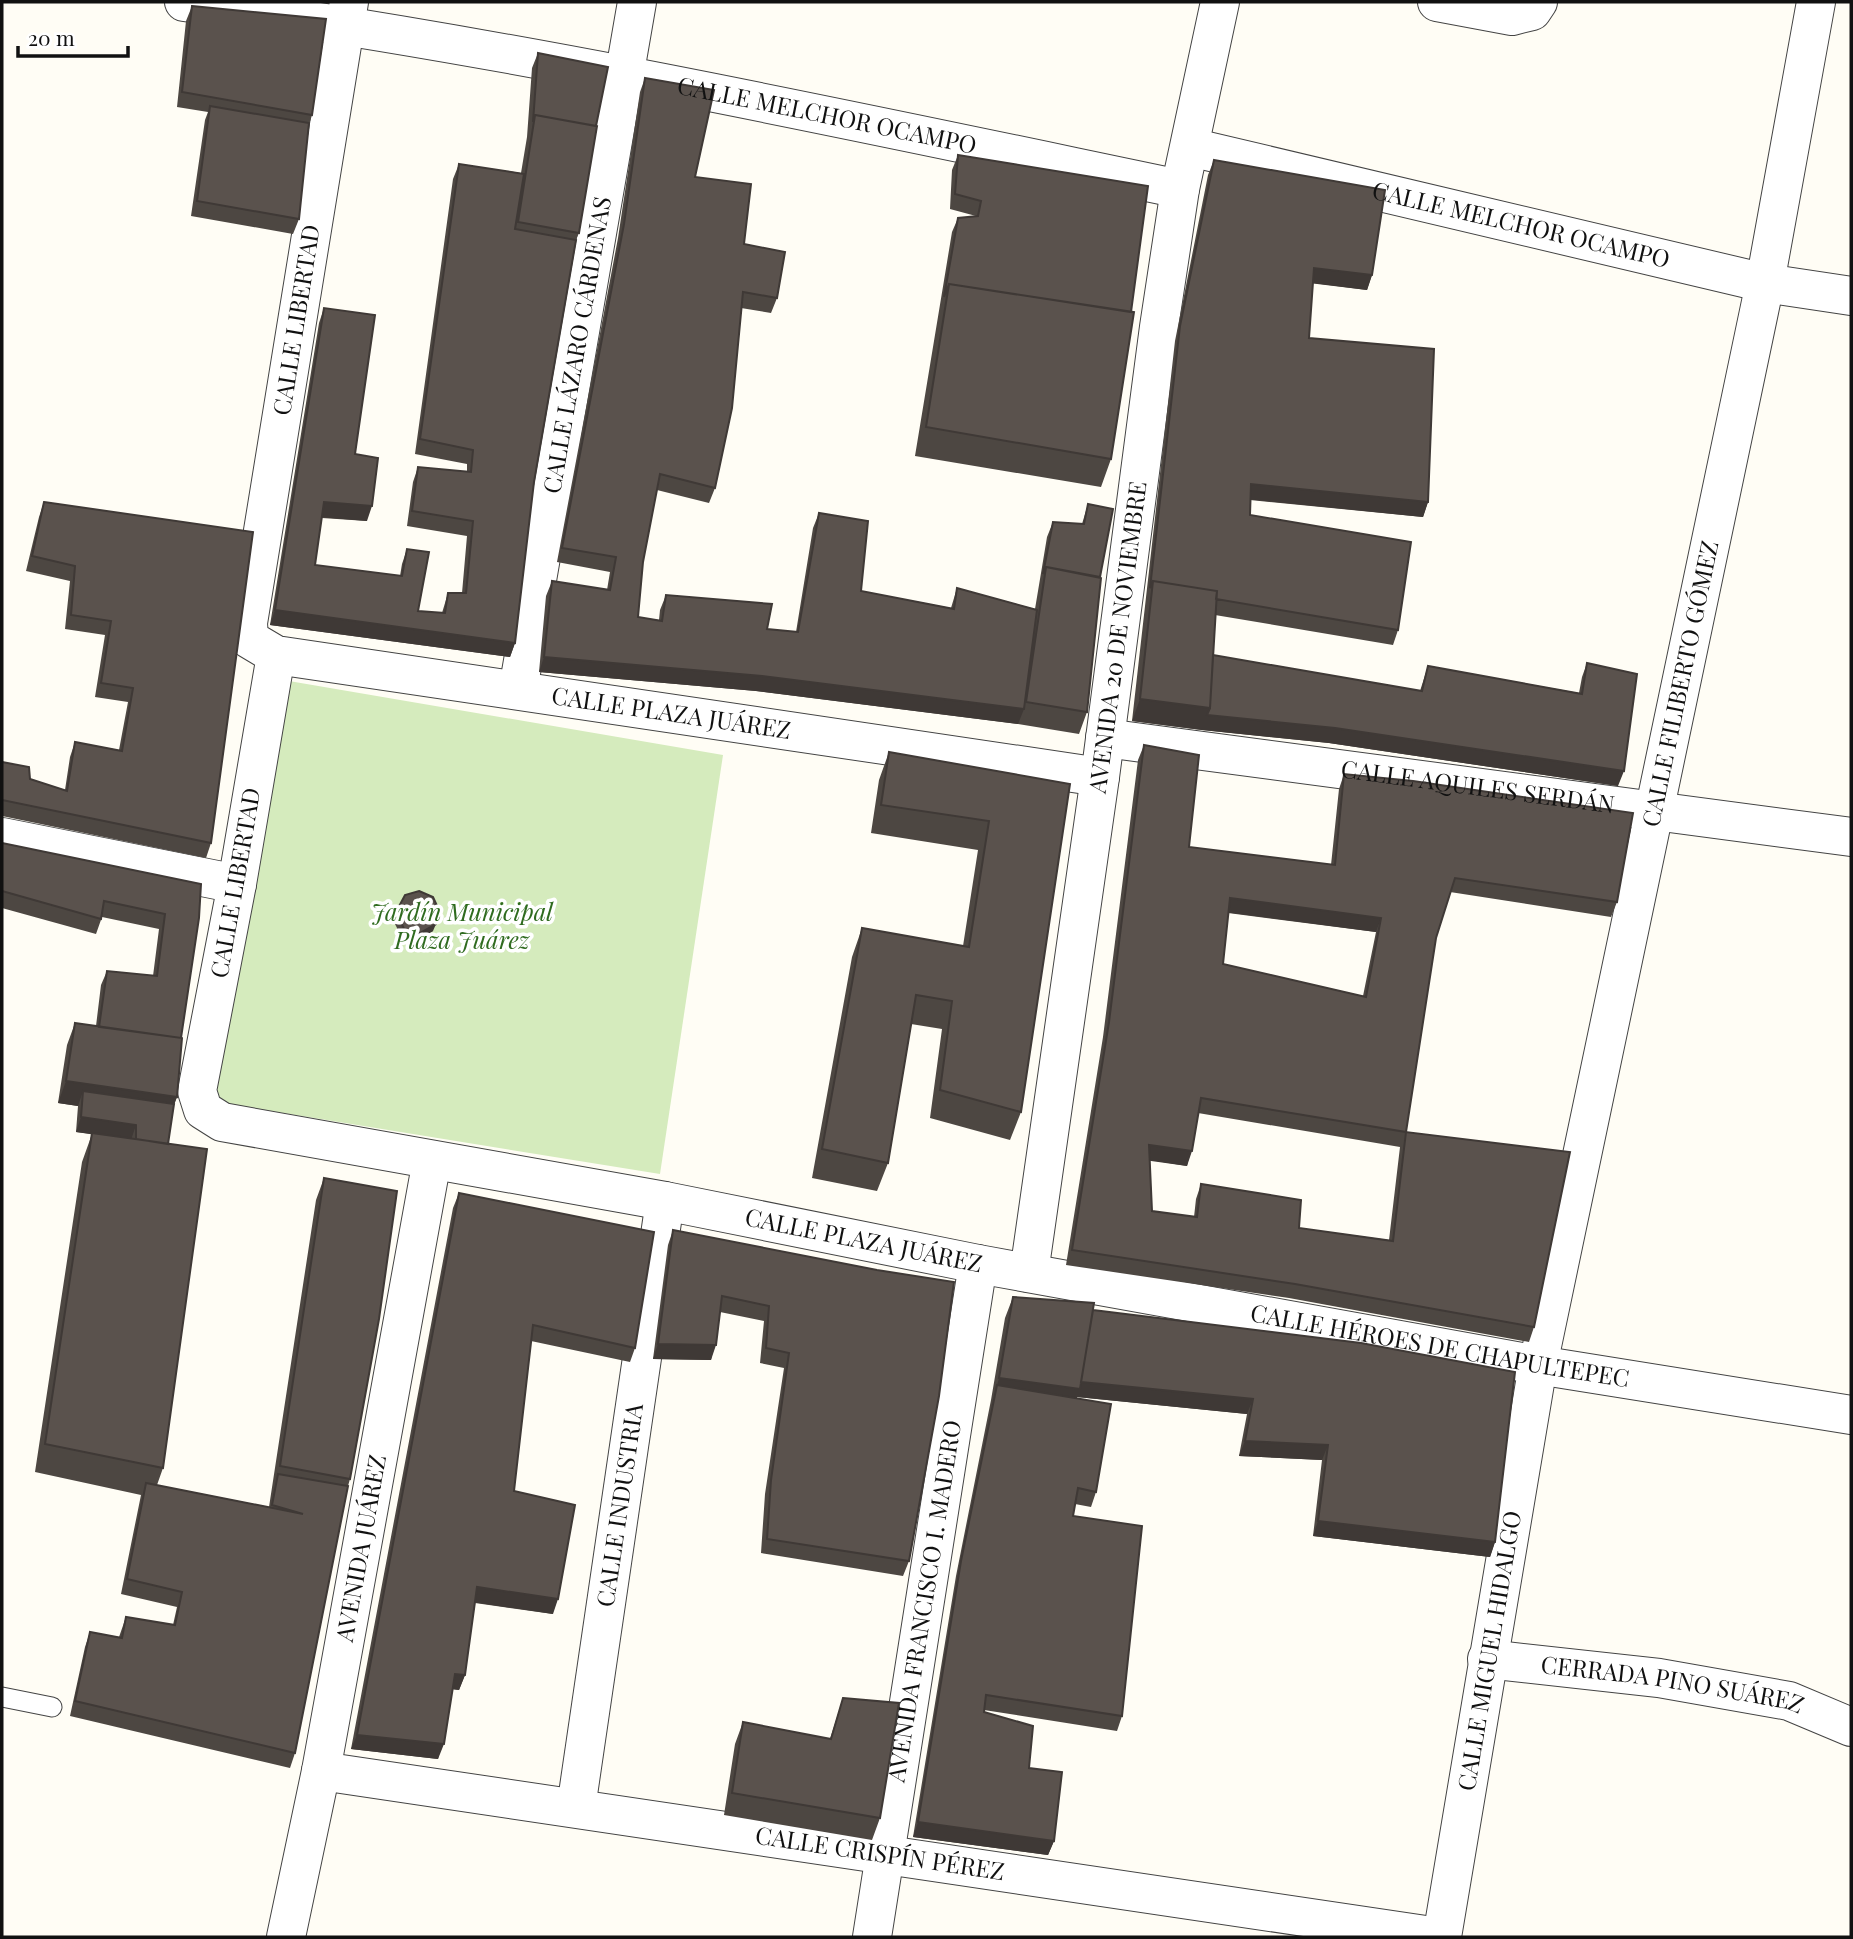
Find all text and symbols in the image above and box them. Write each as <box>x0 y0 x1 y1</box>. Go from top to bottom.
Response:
scale bar <box>18 14 128 58</box>
text: 20 m <box>28 23 75 51</box>
street label: CALLE MELCHOR OCAMPO <box>675 68 980 160</box>
street label: CALLE MELCHOR OCAMPO <box>1369 173 1673 274</box>
street label: CALLE LÁZARO CÁRDENAS <box>534 194 617 496</box>
street label: CALLE LIBERTAD <box>264 222 326 417</box>
street label: AVENIDA 20 DE NOVIEMBRE <box>1080 479 1153 796</box>
street label: CALLE FILIBERTO GÓMEZ <box>1633 537 1725 830</box>
street label: CALLE PLAZA JUÁREZ <box>550 678 793 745</box>
street label: CALLE AQUILES SERDÁN <box>1339 751 1617 819</box>
street label: CALLE LIBERTAD <box>202 785 267 980</box>
park label: Jardín Municipal Plaza Juárez <box>371 895 554 955</box>
street label: CALLE PLAZA JUÁREZ <box>742 1200 985 1278</box>
street label: CALLE HÉROES DE CHAPULTEPEC <box>1248 1295 1632 1393</box>
street label: CALLE INDUSTRIA <box>588 1400 649 1609</box>
street label: AVENIDA FRANCISCO I. MADERO <box>878 1417 967 1785</box>
street label: AVENIDA JUÁREZ <box>327 1452 392 1645</box>
street label: CALLE MIGUEL HIDALGO <box>1449 1508 1527 1793</box>
street label: CERRADA PINO SUÁREZ <box>1539 1647 1809 1720</box>
street label: CALLE CRISPÍN PÉREZ <box>753 1818 1007 1886</box>

